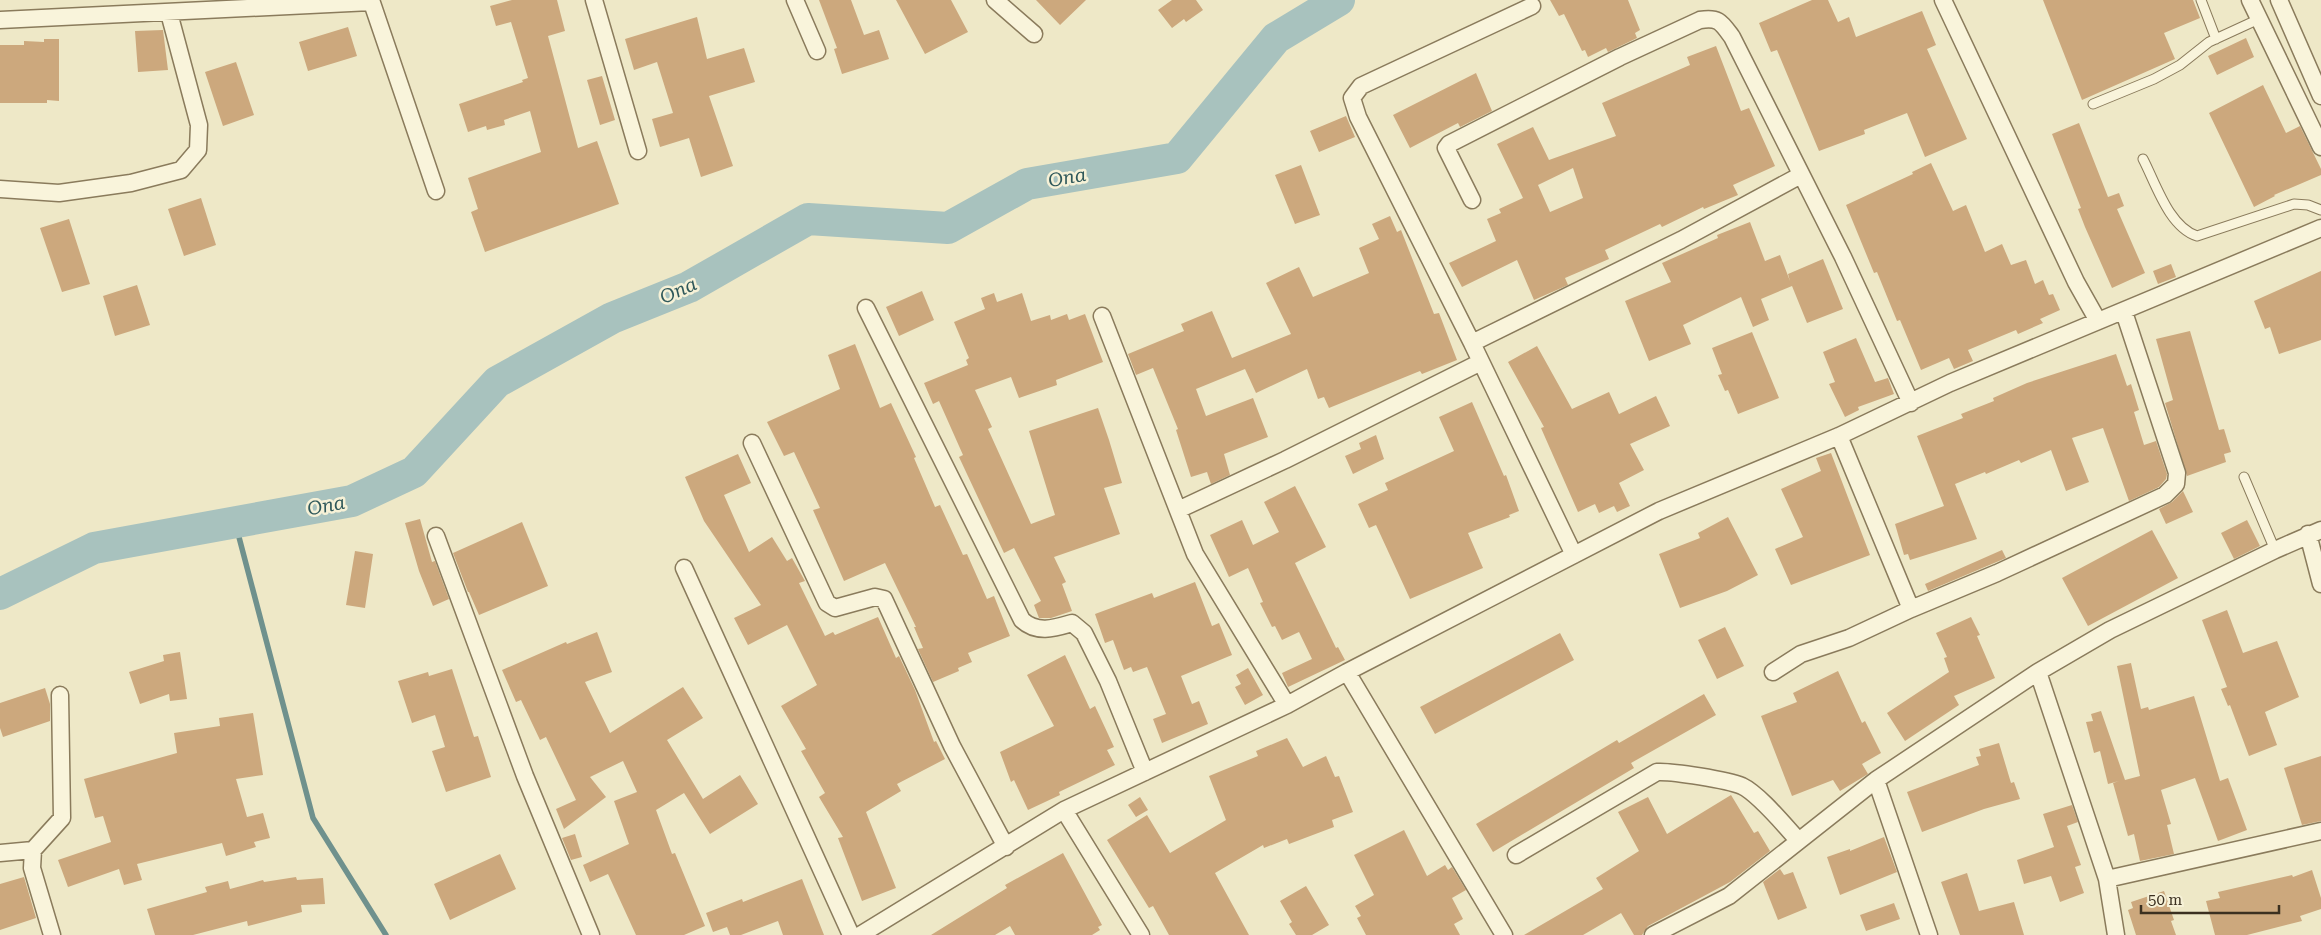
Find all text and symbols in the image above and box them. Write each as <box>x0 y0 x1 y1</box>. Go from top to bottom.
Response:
water label: Ona <box>1046 163 1088 192</box>
water label: Ona <box>656 272 700 309</box>
water label: Ona <box>305 491 347 520</box>
scale bar <box>2141 882 2278 914</box>
text: 50 m <box>2148 891 2183 909</box>

